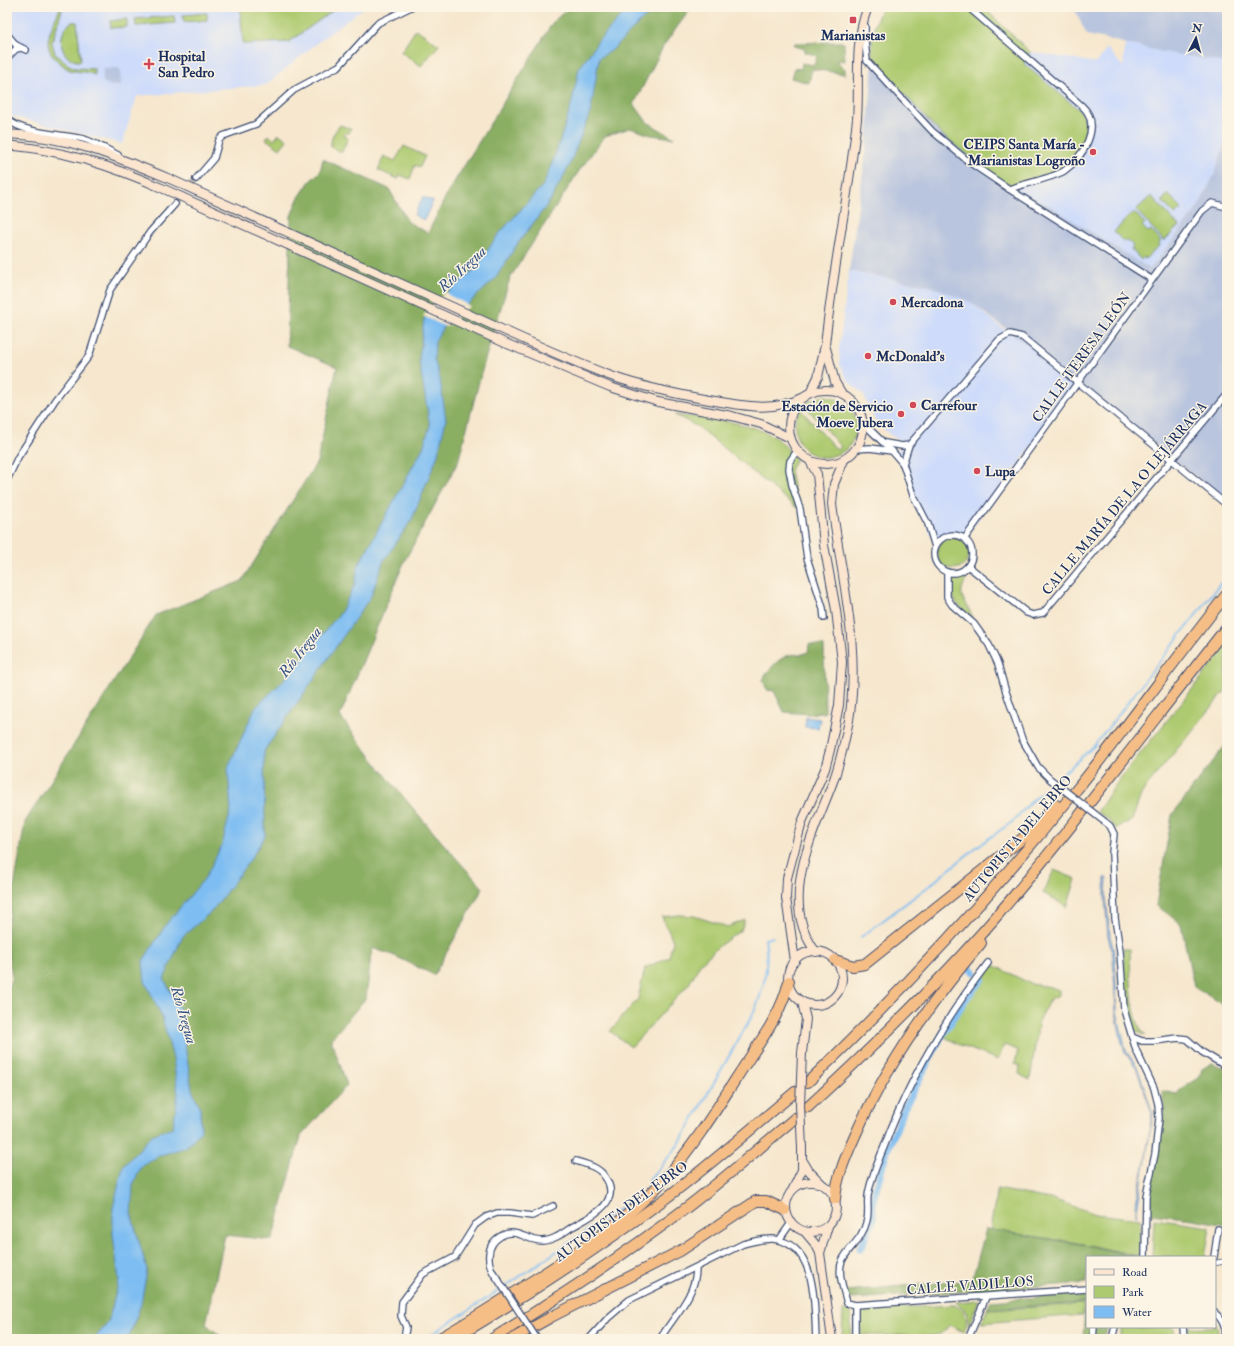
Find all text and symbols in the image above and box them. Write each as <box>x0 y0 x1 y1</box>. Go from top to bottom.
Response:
marker: Marianistas <box>848 15 858 25</box>
north arrow <box>1176 18 1216 58</box>
text: N <box>1190 21 1204 36</box>
place label: Marianistas <box>820 27 886 44</box>
place label: Hospital San Pedro <box>158 48 214 81</box>
marker: Hospital San Pedro <box>143 58 155 70</box>
place label: CEIPS Santa María - Marianistas Logroño <box>963 136 1085 170</box>
marker: CEIPS Santa María - Marianistas Logroño <box>1088 147 1098 157</box>
water label: Río Iregua <box>434 242 490 297</box>
street label: CALLE TERESA LEÓN <box>1028 289 1135 426</box>
place label: Mercadona <box>900 294 965 311</box>
marker: Mercadona <box>888 297 898 307</box>
place label: McDonald's <box>875 348 945 365</box>
marker: McDonald's <box>863 351 873 361</box>
place label: Carrefour <box>921 397 978 414</box>
place label: Estación de Servicio Moeve Jubera <box>781 398 894 432</box>
street label: CALLE MARÍA DE LA O LEJÁRRAGA <box>1038 398 1210 599</box>
marker: Carrefour <box>908 400 918 410</box>
marker: Estación de Servicio Moeve Jubera <box>896 409 906 419</box>
place label: Lupa <box>985 463 1016 481</box>
marker: Lupa <box>972 466 982 476</box>
water label: Río Iregua <box>274 623 326 682</box>
street label: AUTOPISTA DEL EBRO <box>959 772 1075 906</box>
water label: Río Iregua <box>166 983 201 1046</box>
street label: AUTOPISTA DEL EBRO <box>551 1157 691 1266</box>
legend <box>1086 1256 1216 1328</box>
text: Road <box>1122 1265 1147 1280</box>
street label: CALLE VADILLOS <box>906 1273 1034 1298</box>
text: Park <box>1122 1285 1144 1300</box>
text: Water <box>1121 1305 1152 1320</box>

